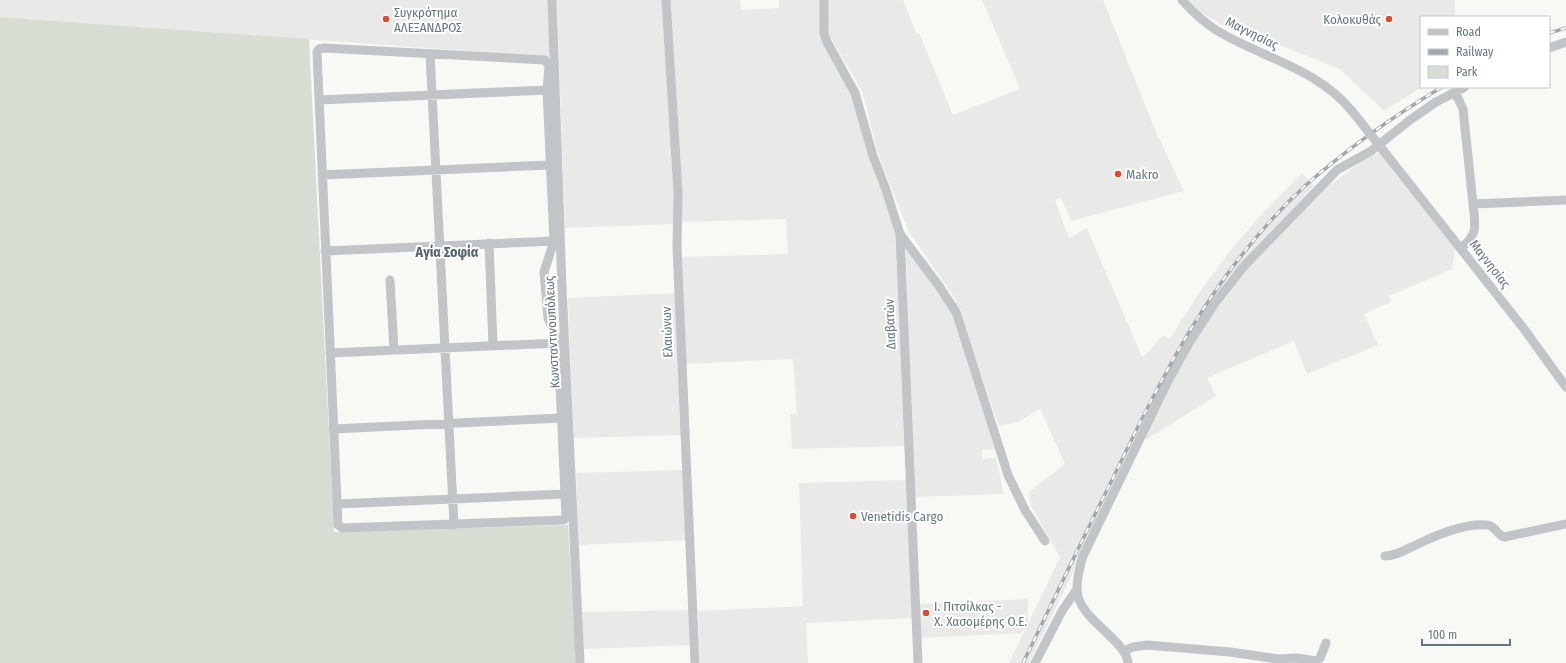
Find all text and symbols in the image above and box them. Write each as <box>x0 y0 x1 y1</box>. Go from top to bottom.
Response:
place label: Συγκρότημα ΑΛΕΞΑΝΔΡΟΣ <box>394 5 462 35</box>
place label: Κολοκυθάς <box>1323 12 1382 27</box>
marker: Συγκρότημα ΑΛΕΞΑΝΔΡΟΣ <box>381 14 391 24</box>
street label: Μαγνησίας <box>1223 14 1281 52</box>
marker: Κολοκυθάς <box>1384 14 1394 24</box>
legend <box>1420 16 1550 88</box>
text: Road <box>1456 25 1481 39</box>
text: Railway <box>1456 45 1494 59</box>
text: Park <box>1456 65 1478 79</box>
place label: Makro <box>1126 167 1159 182</box>
marker: Makro <box>1113 169 1123 179</box>
street label: Μαγνησίας <box>1467 237 1514 291</box>
district label: Αγία Σοφία <box>415 244 479 261</box>
street label: Κωνσταντινουπόλεως <box>542 275 562 389</box>
street label: Διαβατών <box>882 298 898 350</box>
street label: Ελαιώνων <box>659 306 675 358</box>
place label: Venetidis Cargo <box>861 509 943 524</box>
marker: Venetidis Cargo <box>848 511 858 521</box>
place label: Ι. Πιτσίλκας - Χ. Χασομέρης Ο.Ε. <box>934 599 1027 629</box>
marker: Ι. Πιτσίλκας - Χ. Χασομέρης Ο.Ε. <box>921 608 931 618</box>
scale bar <box>1422 621 1510 647</box>
text: 100 m <box>1428 628 1457 642</box>

